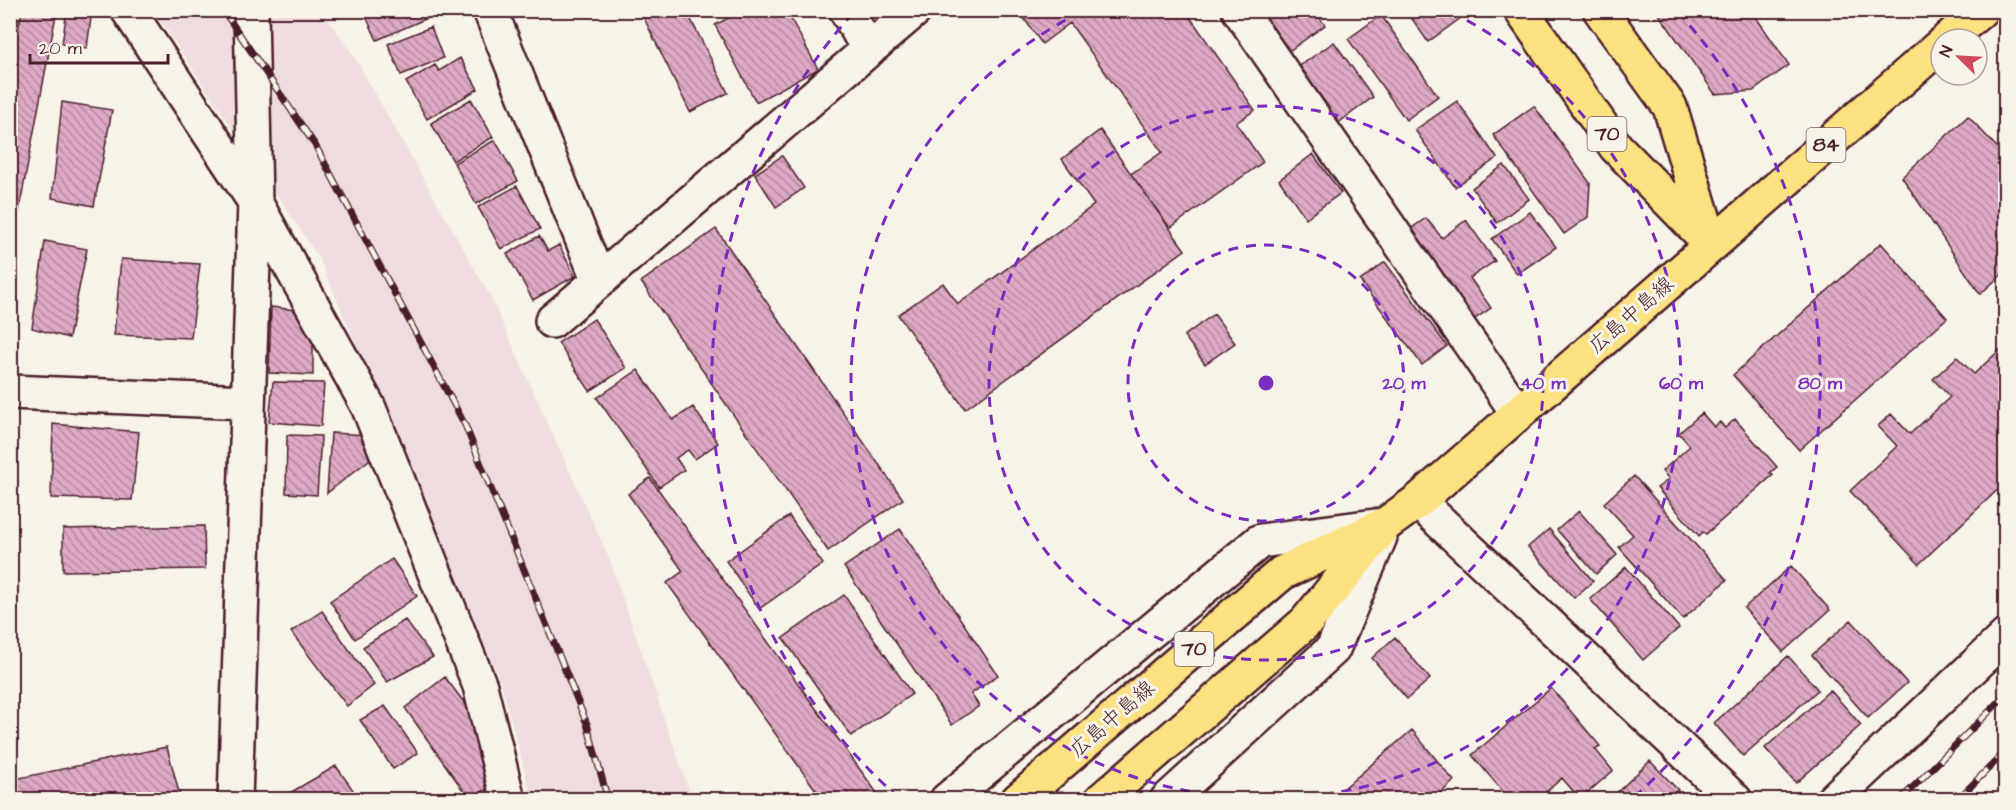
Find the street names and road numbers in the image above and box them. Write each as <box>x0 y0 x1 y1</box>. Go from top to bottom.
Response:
road number: 70 <box>1588 117 1626 151</box>
road number: 84 <box>1806 128 1846 162</box>
street label: 広島中島線 <box>1582 270 1680 360</box>
road number: 70 <box>1174 632 1214 666</box>
street label: 広島中島線 <box>1063 674 1161 764</box>

